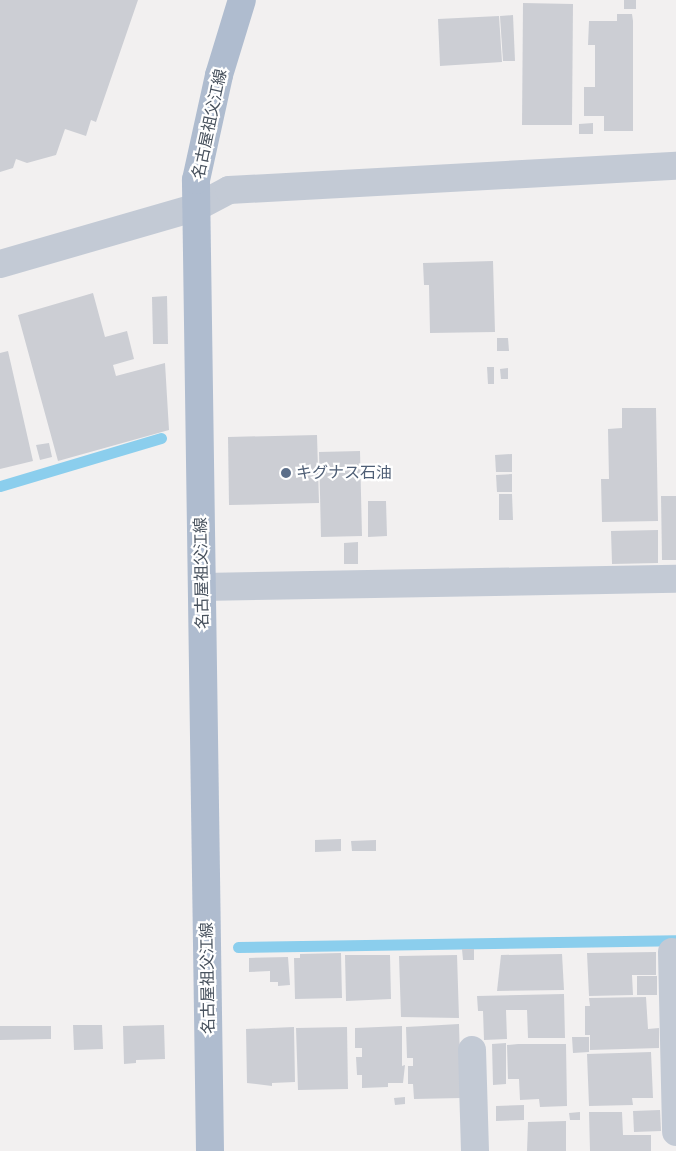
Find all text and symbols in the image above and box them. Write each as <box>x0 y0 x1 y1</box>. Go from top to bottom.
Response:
street label: 名古屋祖父江線 <box>189 67 231 181</box>
place label: キグナス石油 <box>296 463 392 483</box>
marker: キグナス石油 <box>280 467 292 479</box>
street label: 名古屋祖父江線 <box>191 517 213 629</box>
street label: 名古屋祖父江線 <box>197 922 219 1034</box>

